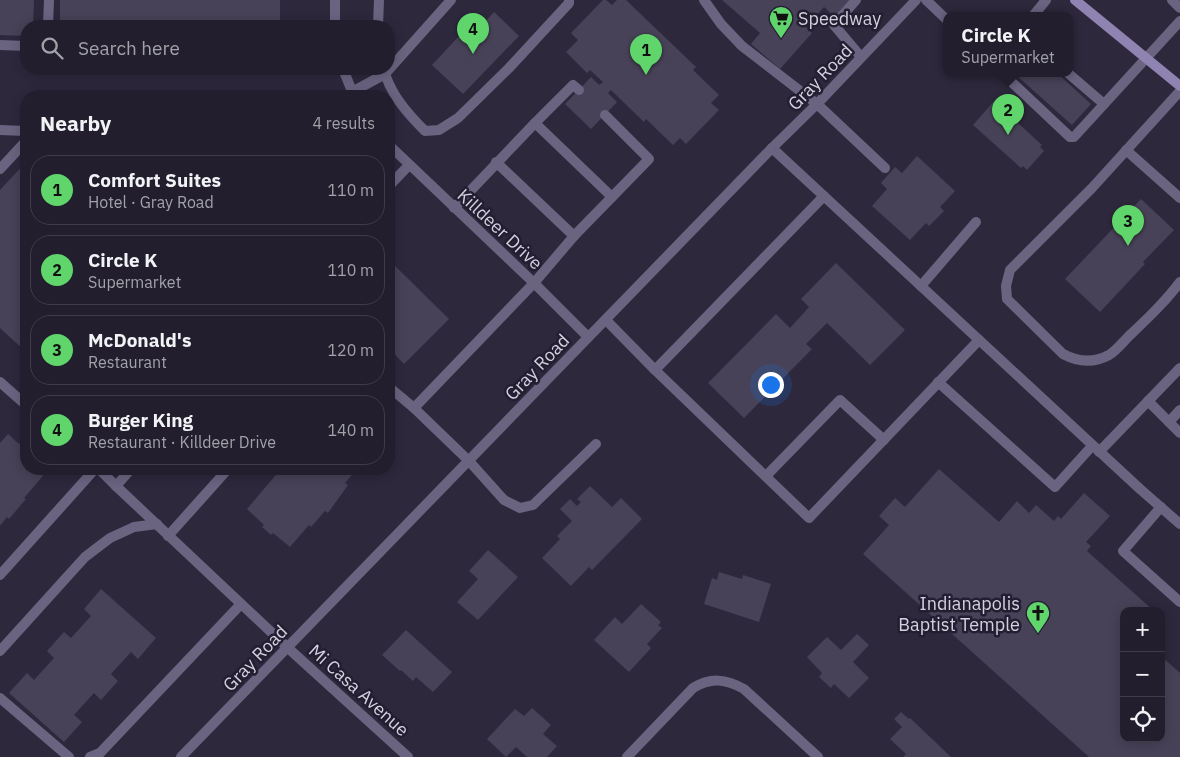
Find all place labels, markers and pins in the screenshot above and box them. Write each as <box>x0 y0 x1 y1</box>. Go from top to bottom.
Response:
supermarket icon: Speedway <box>768 5 794 39</box>
place label: Speedway <box>798 7 881 30</box>
pin: 4 <box>457 13 489 54</box>
pin: 1 <box>630 34 662 75</box>
pin: 2 <box>992 94 1024 135</box>
pin: 3 <box>1112 205 1144 246</box>
place label: Indianapolis Baptist Temple <box>898 592 1020 636</box>
church icon: Indianapolis Baptist Temple <box>1025 600 1051 634</box>

